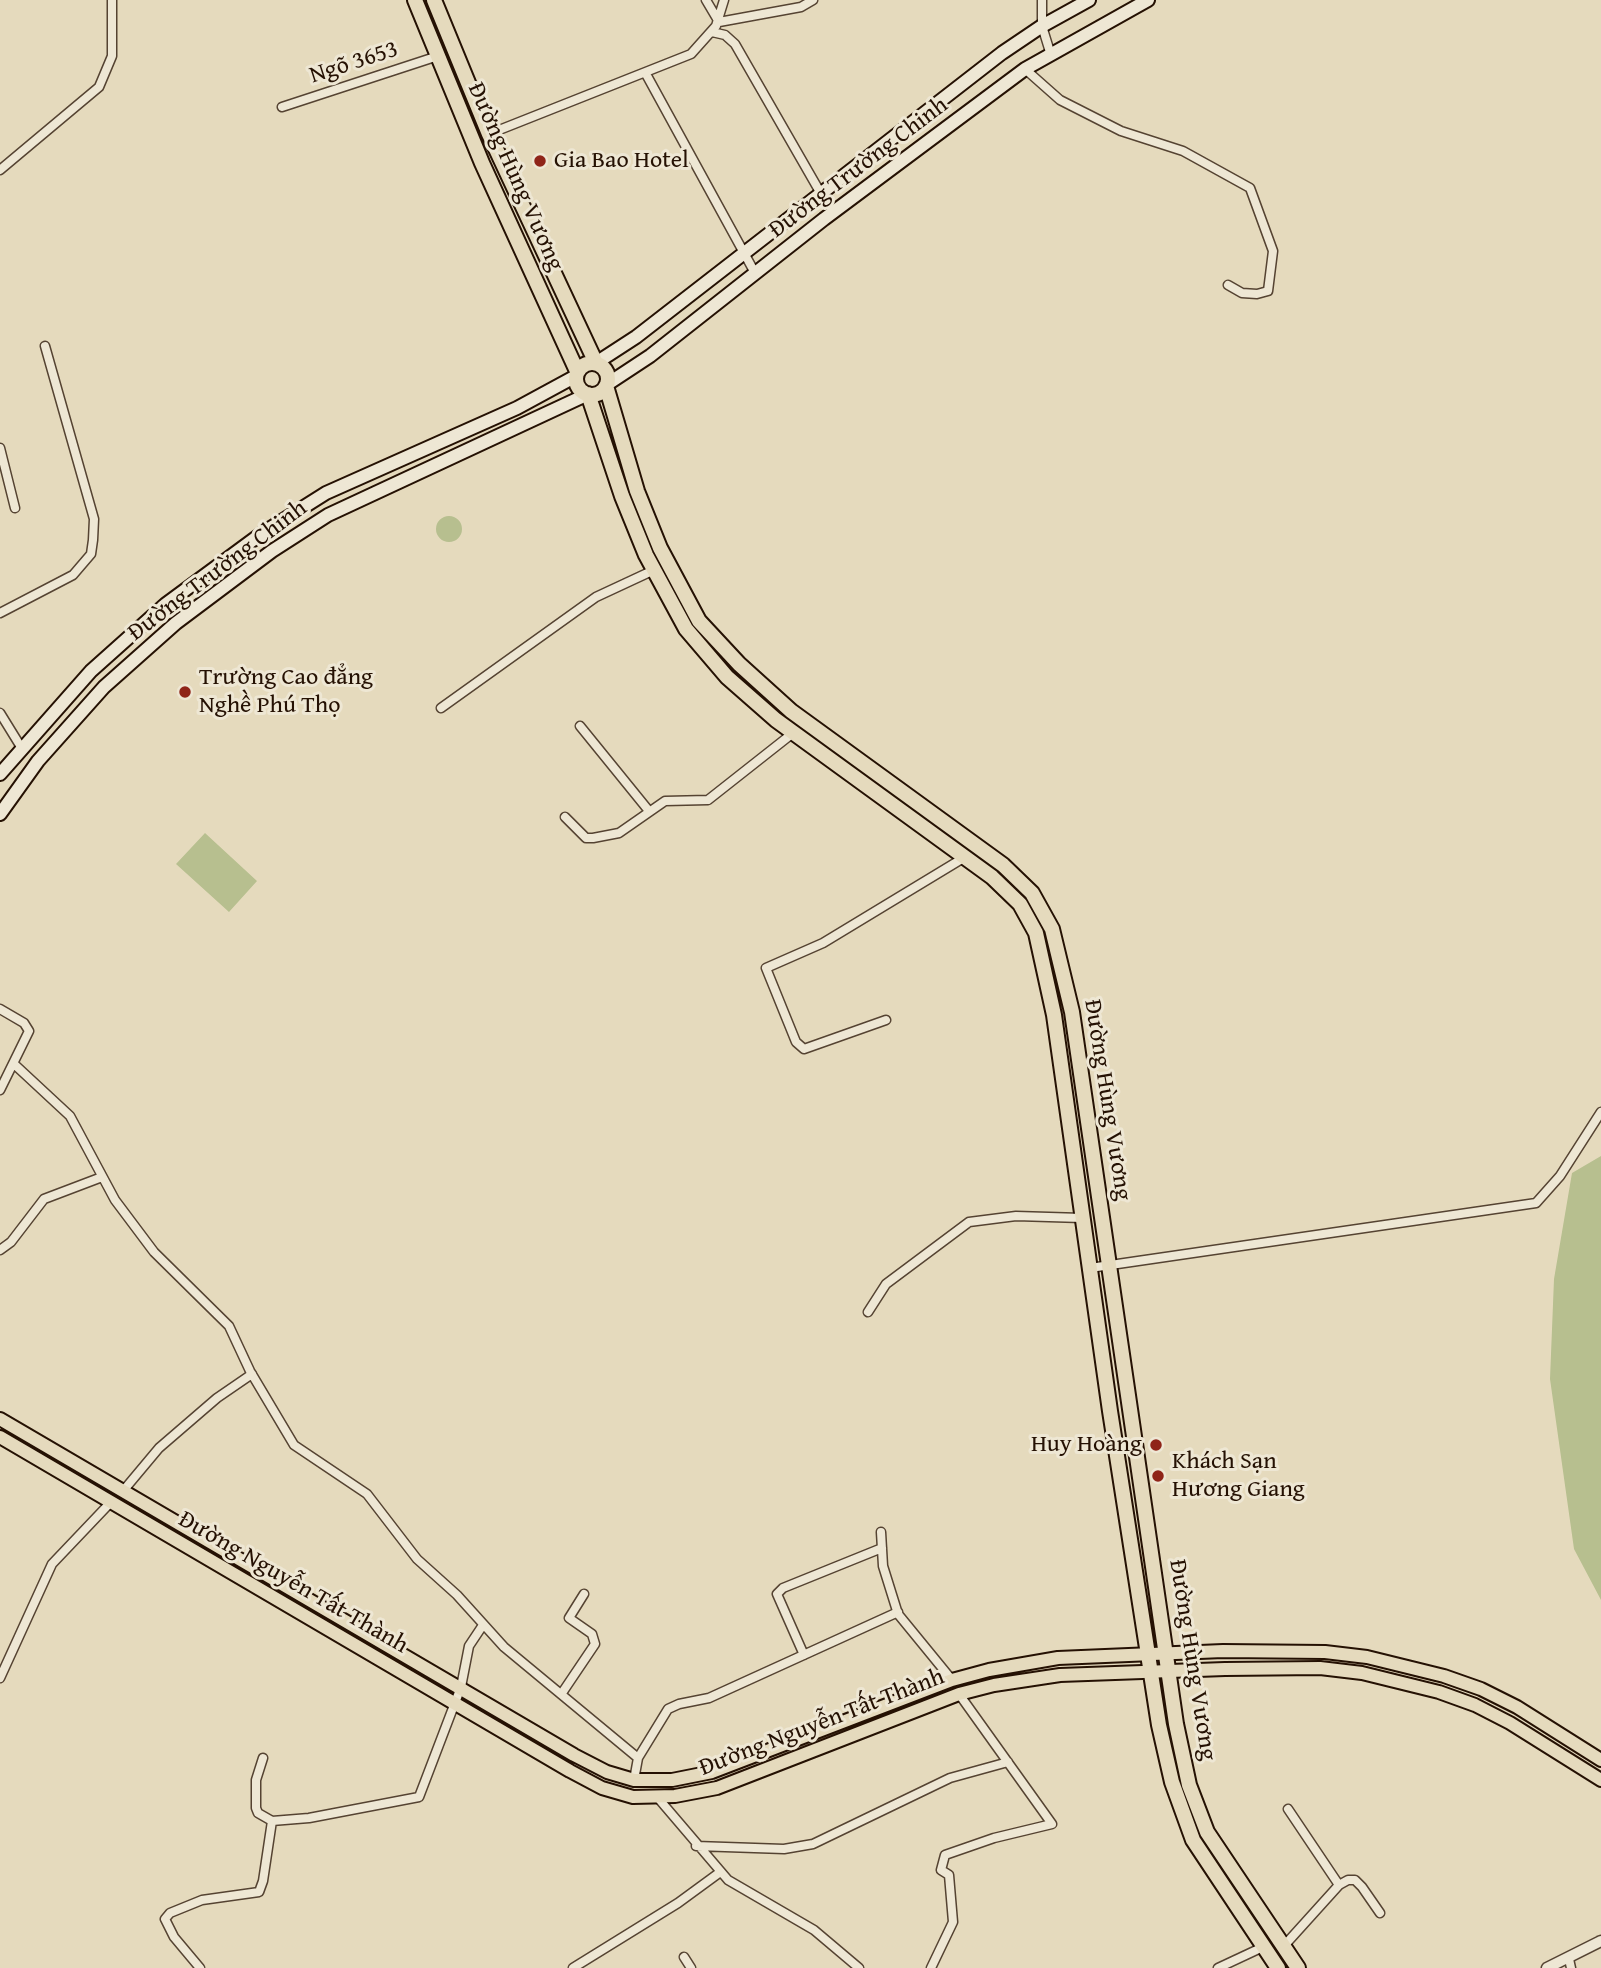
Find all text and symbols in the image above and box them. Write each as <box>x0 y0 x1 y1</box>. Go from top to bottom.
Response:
street label: Ngõ 3653 <box>306 35 402 91</box>
street label: Đường Hùng Vương <box>461 78 569 276</box>
street label: Đường Trường Chinh <box>764 91 954 245</box>
place label: Gia Bao Hotel <box>554 147 689 175</box>
marker: Gia Bao Hotel <box>532 153 548 169</box>
street label: Đường Trường Chinh <box>123 494 313 648</box>
place label: Trường Cao đẳng Nghề Phú Thọ <box>199 664 373 720</box>
marker: Trường Cao đẳng Nghề Phú Thọ <box>177 684 193 700</box>
street label: Đường Hùng Vương <box>1077 997 1137 1203</box>
place label: Huy Hoàng <box>1031 1431 1142 1459</box>
marker: Huy Hoàng <box>1148 1437 1164 1453</box>
place label: Khách Sạn Hương Giang <box>1172 1448 1305 1504</box>
marker: Khách Sạn Hương Giang <box>1150 1468 1166 1484</box>
street label: Đường Nguyễn Tất Thành <box>173 1505 413 1661</box>
street label: Đường Hùng Vương <box>1162 1557 1222 1763</box>
street label: Đường Nguyễn Tất Thành <box>695 1663 949 1783</box>

